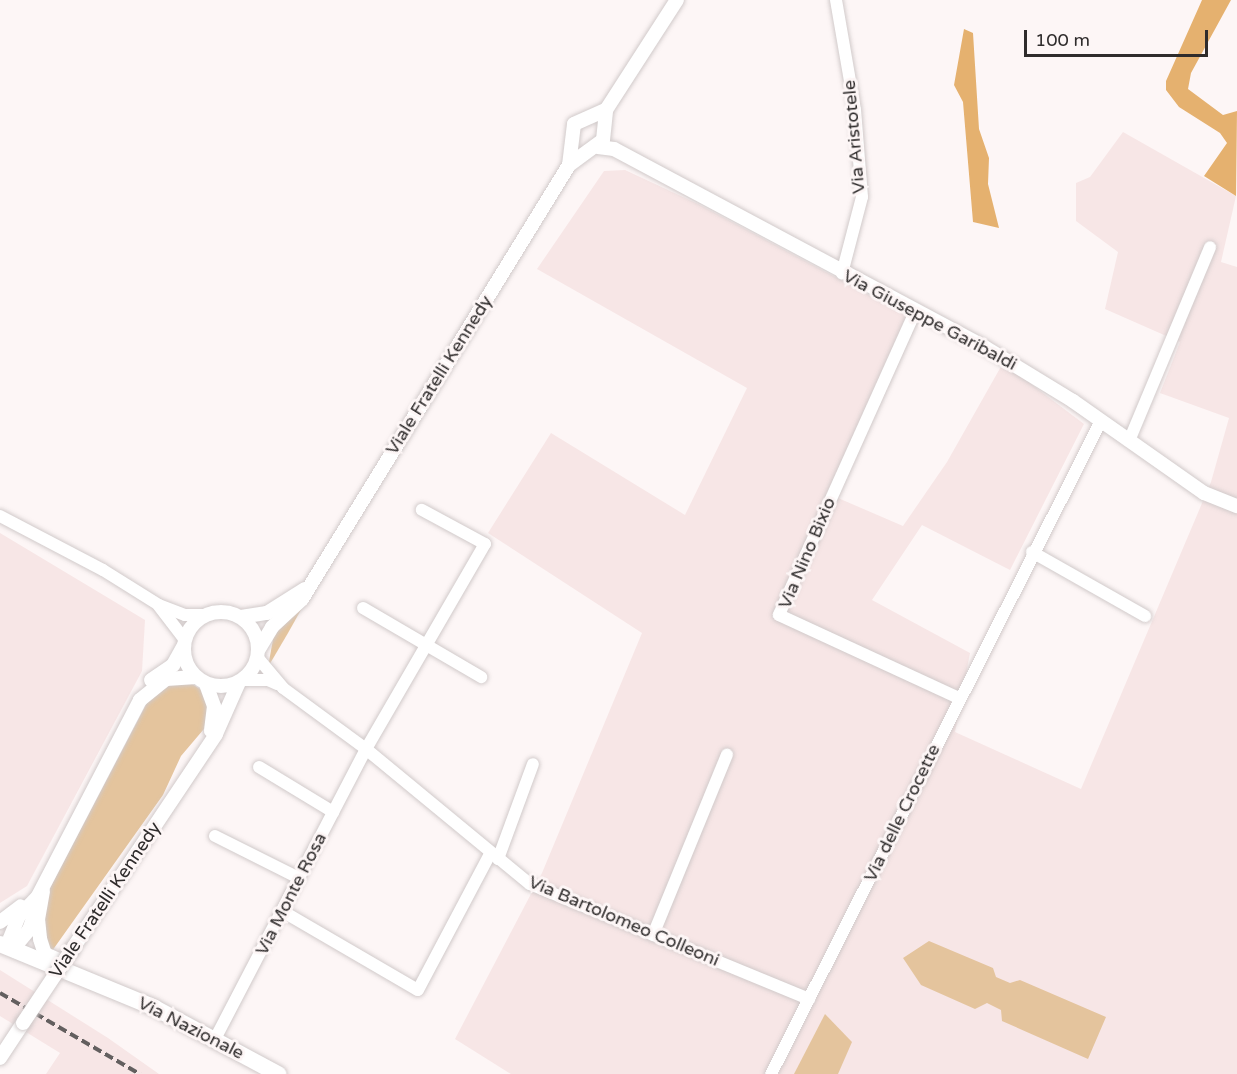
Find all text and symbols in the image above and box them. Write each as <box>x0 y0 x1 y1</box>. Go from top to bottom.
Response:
scale bar <box>1027 18 1212 56</box>
text: 100 m <box>1035 29 1090 51</box>
street label: Via Aristotele <box>838 79 870 195</box>
street label: Via Giuseppe Garibaldi <box>839 265 1021 375</box>
street label: Viale Fratelli Kennedy <box>381 291 497 459</box>
street label: Via Nino Bixio <box>774 494 840 612</box>
street label: Via delle Crocette <box>859 741 945 885</box>
street label: Viale Fratelli Kennedy <box>45 818 165 982</box>
street label: Via Monte Rosa <box>251 829 331 959</box>
street label: Via Bartolomeo Colleoni <box>525 871 723 971</box>
street label: Via Nazionale <box>134 992 248 1064</box>

